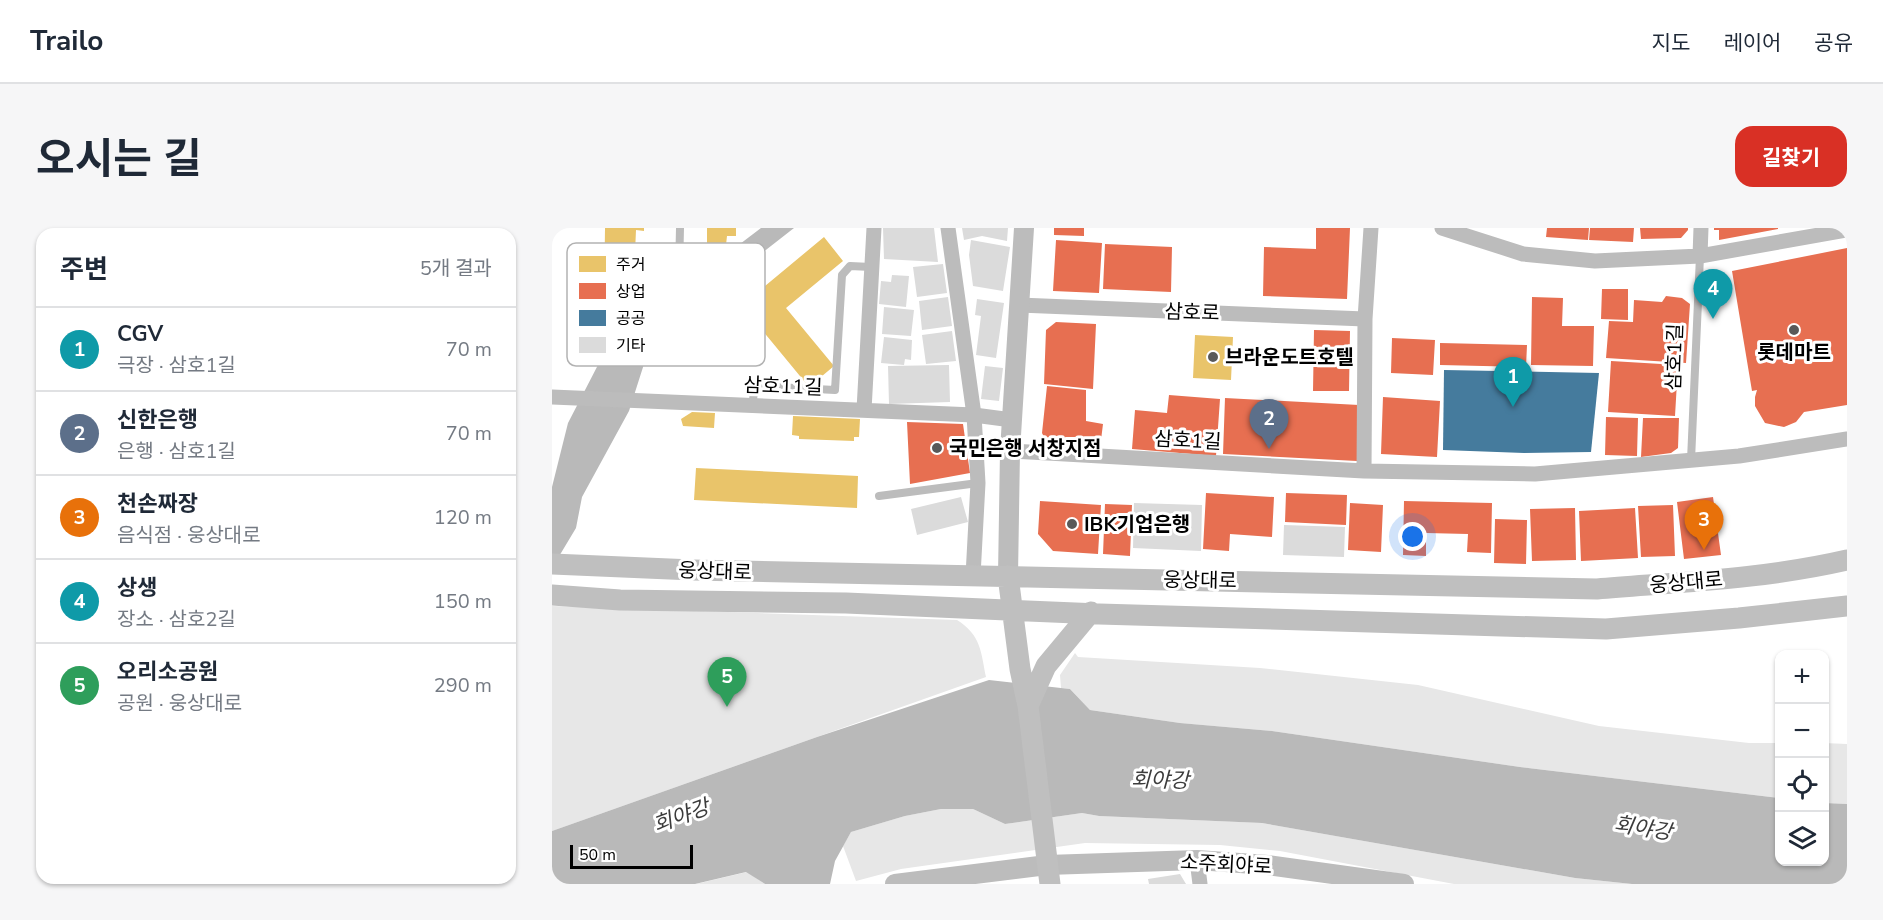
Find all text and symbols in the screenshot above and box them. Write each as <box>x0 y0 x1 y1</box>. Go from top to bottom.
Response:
text: Trailo <box>30 22 103 60</box>
text: 지도 <box>1652 29 1690 57</box>
text: 레이어 <box>1723 29 1781 57</box>
text: 공유 <box>1814 29 1853 57</box>
button: 길찾기 <box>1735 126 1847 187</box>
text: 오시는 길 <box>36 131 202 188</box>
legend <box>567 243 765 366</box>
text: 주변 <box>60 252 108 287</box>
text: 주거 <box>616 254 645 276</box>
text: 5개 결과 <box>420 255 492 282</box>
pin: 4 <box>1694 270 1732 319</box>
text: 상업 <box>616 281 645 303</box>
street label: 삼호로 <box>1164 298 1220 327</box>
text: 공공 <box>616 308 645 330</box>
text: CGV <box>117 319 163 349</box>
street label: 삼호1길 <box>1660 323 1689 391</box>
marker: 롯데마트 <box>1787 323 1801 337</box>
text: 기타 <box>616 335 646 357</box>
text: 1 <box>74 336 86 363</box>
text: 70 m <box>446 336 492 363</box>
place label: 롯데마트 <box>1757 339 1831 366</box>
place label: 브라운도트호텔 <box>1225 344 1354 371</box>
marker: 브라운도트호텔 <box>1206 350 1220 364</box>
text: 극장 · 삼호1길 <box>117 352 236 379</box>
pin: 1 <box>1494 358 1532 407</box>
street label: 삼호11길 <box>743 372 823 401</box>
pin: 2 <box>1250 400 1288 449</box>
text: 신한은행 <box>117 405 198 435</box>
text: 2 <box>74 420 86 447</box>
text: 70 m <box>446 420 492 447</box>
street label: 삼호1길 <box>1154 425 1222 456</box>
place label: 국민은행 서창지점 <box>949 435 1102 462</box>
text: 은행 · 삼호1길 <box>117 438 236 465</box>
marker: 국민은행 서창지점 <box>930 441 944 455</box>
text: 천손짜장 <box>117 489 198 519</box>
pin: 3 <box>1684 500 1724 550</box>
text: 3 <box>74 504 86 531</box>
text: 120 m <box>434 504 492 531</box>
place label: IBK기업은행 <box>1084 511 1190 538</box>
marker: IBK기업은행 <box>1065 517 1079 531</box>
text: 음식점 · 웅상대로 <box>117 522 261 549</box>
your location <box>1398 522 1427 551</box>
street label: 웅상대로 <box>678 557 752 586</box>
street label: 웅상대로 <box>1163 566 1237 595</box>
street label: 웅상대로 <box>1648 566 1724 599</box>
text: 상생 <box>117 573 157 603</box>
text: 4 <box>74 588 86 615</box>
text: 150 m <box>434 588 492 615</box>
text: 장소 · 삼호2길 <box>117 606 236 633</box>
map controls <box>1775 650 1829 866</box>
button: + <box>1775 650 1829 704</box>
text: 오리소공원 <box>117 657 218 687</box>
pin: 5 <box>708 658 747 707</box>
text: 5 <box>74 672 86 699</box>
text: 290 m <box>434 672 492 699</box>
text: 공원 · 웅상대로 <box>117 690 242 717</box>
button: − <box>1775 704 1829 758</box>
button: locate <box>1775 758 1829 812</box>
water label: 회야강 <box>1131 765 1192 795</box>
water label: 회야강 <box>649 792 716 839</box>
water label: 회야강 <box>1612 810 1676 847</box>
button: layers <box>1775 812 1829 866</box>
scale bar <box>570 842 693 870</box>
text: 50 m <box>579 844 616 866</box>
street label: 소주회야로 <box>1179 849 1273 880</box>

